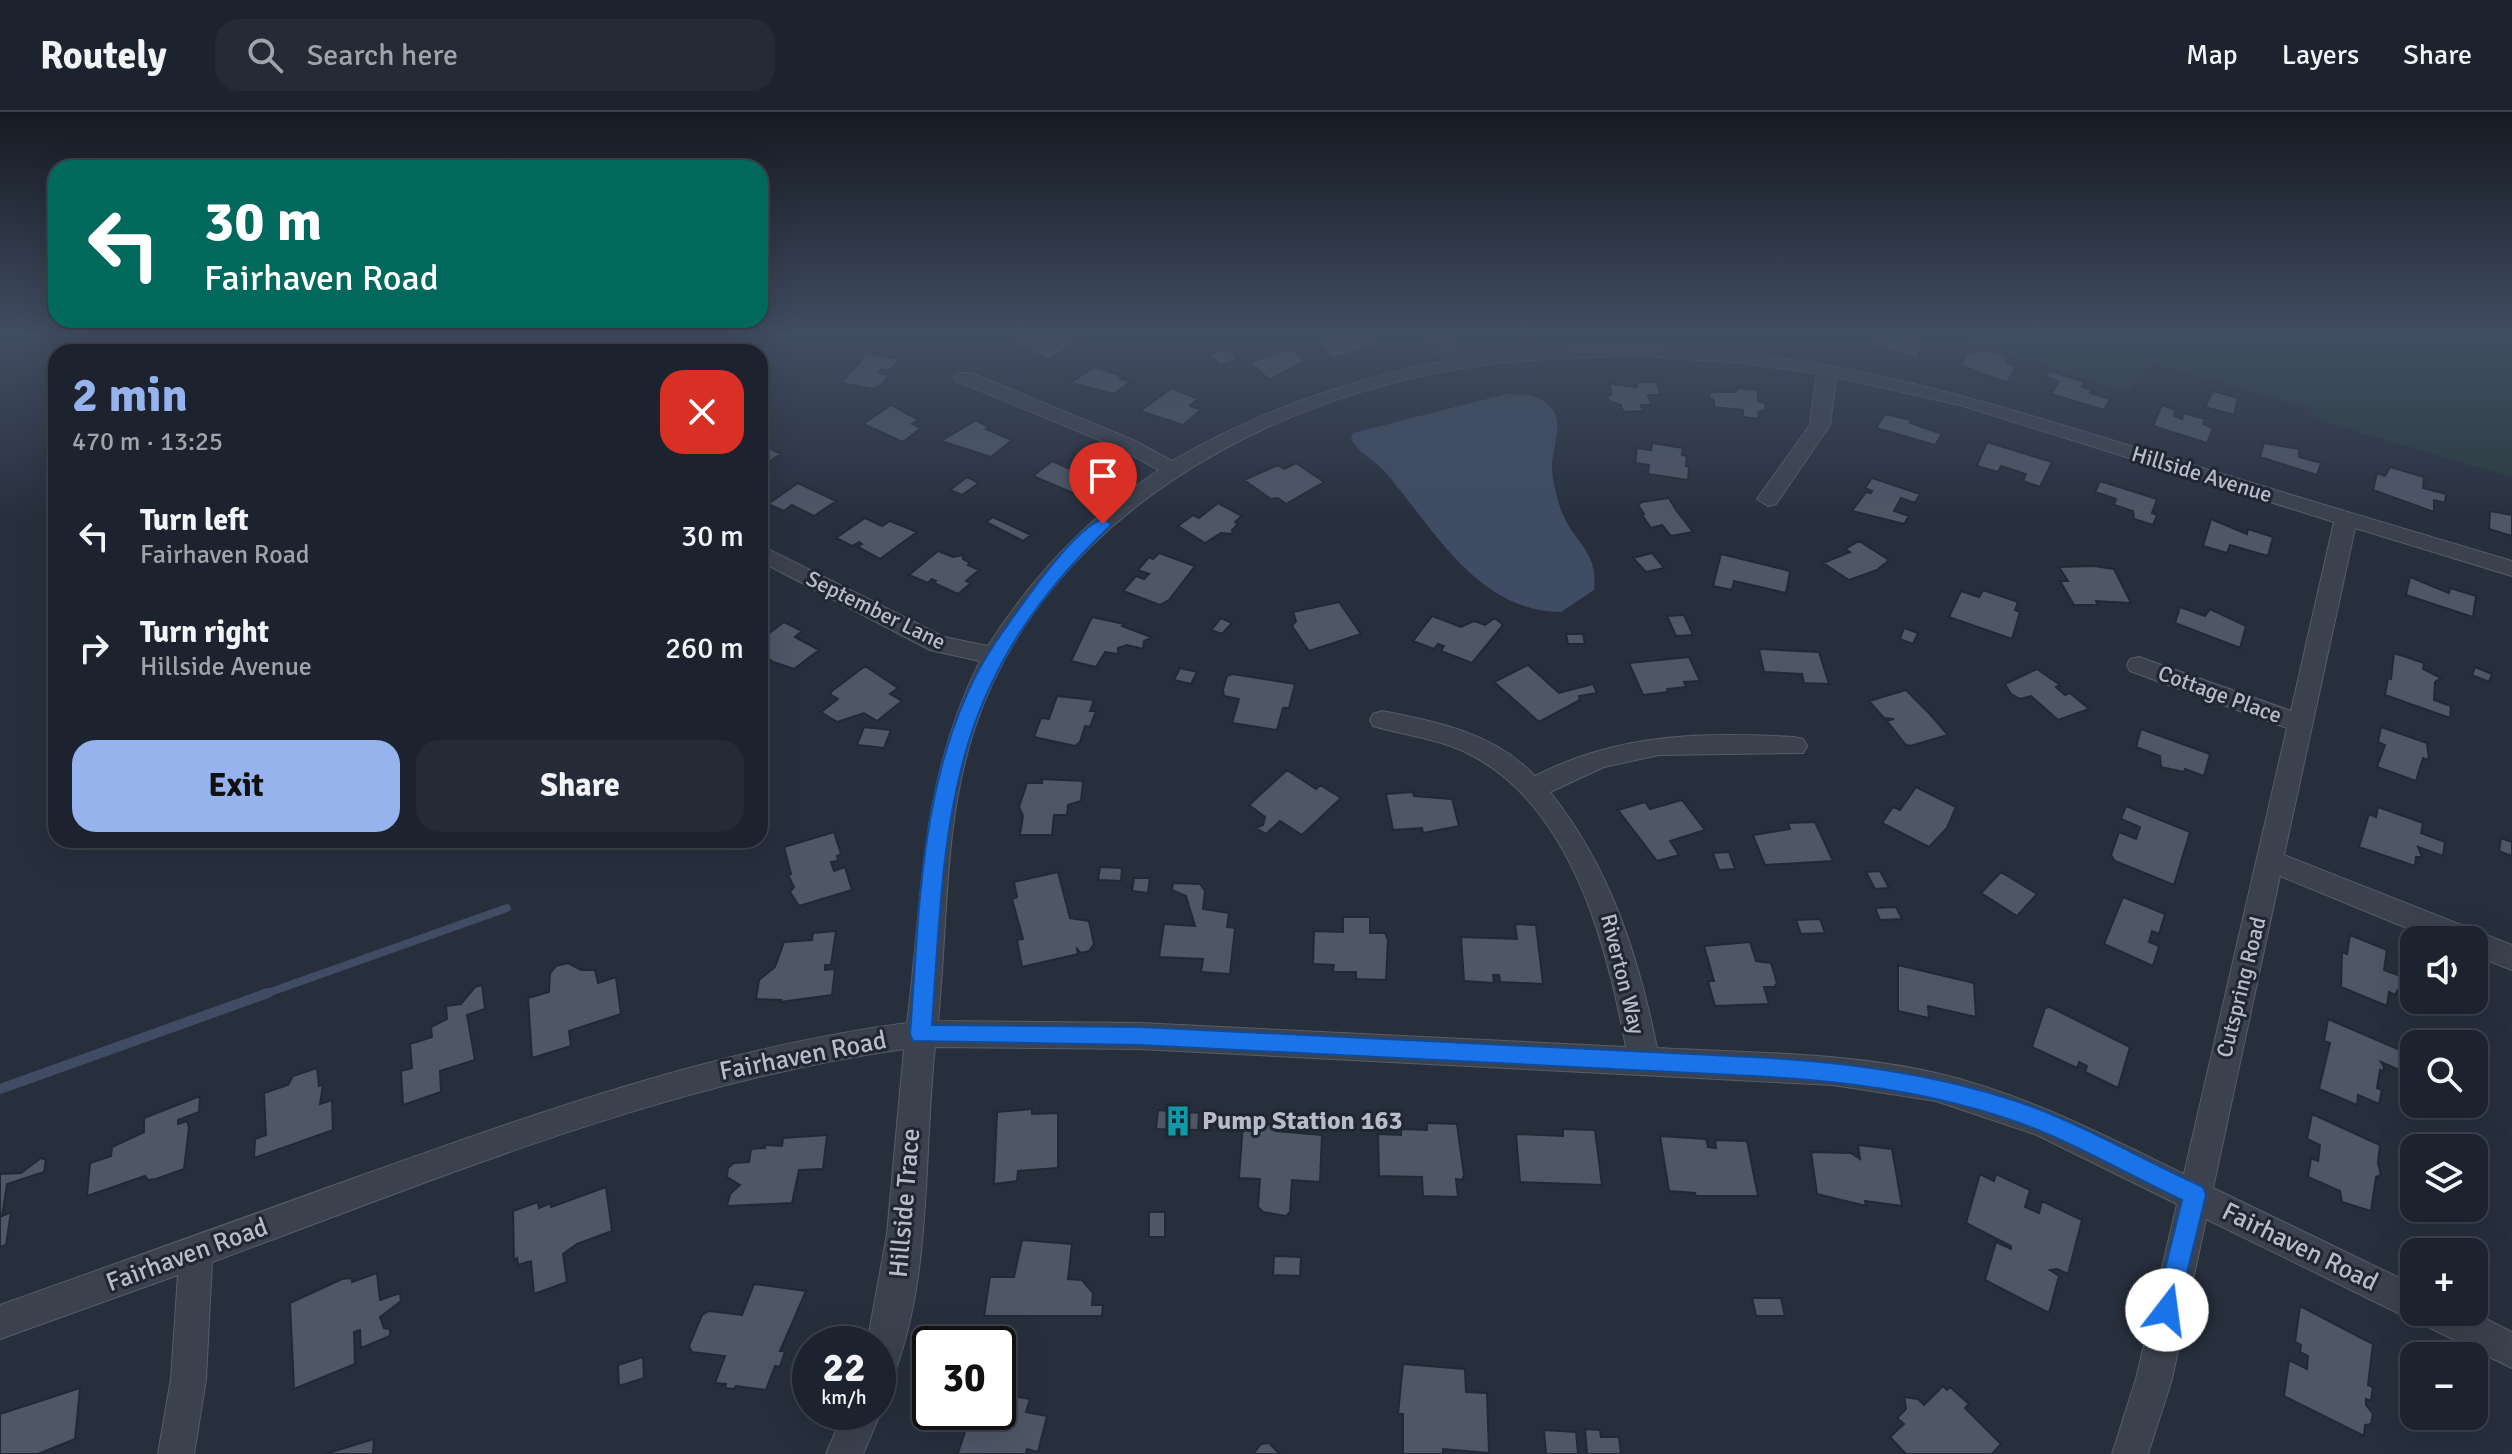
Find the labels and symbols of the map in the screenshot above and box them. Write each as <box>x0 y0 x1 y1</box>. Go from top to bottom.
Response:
street label: Hillside Avenue <box>2129 440 2275 508</box>
pin <box>1069 442 1137 524</box>
street label: September Lane <box>802 565 950 655</box>
street label: Cottage Place <box>2154 659 2286 729</box>
street label: Riverton Way <box>1595 911 1651 1038</box>
street label: Cutspring Road <box>2210 914 2272 1060</box>
street label: Fairhaven Road <box>717 1024 889 1088</box>
building icon: Pump Station 163 <box>1161 1104 1195 1138</box>
place label: Pump Station 163 <box>1202 1105 1403 1137</box>
street label: Hillside Trace <box>883 1127 927 1279</box>
street label: Fairhaven Road <box>2217 1195 2383 1299</box>
street label: Fairhaven Road <box>102 1211 272 1299</box>
position arrow <box>2125 1268 2209 1352</box>
speed limit sign: 30 <box>912 1326 1016 1430</box>

